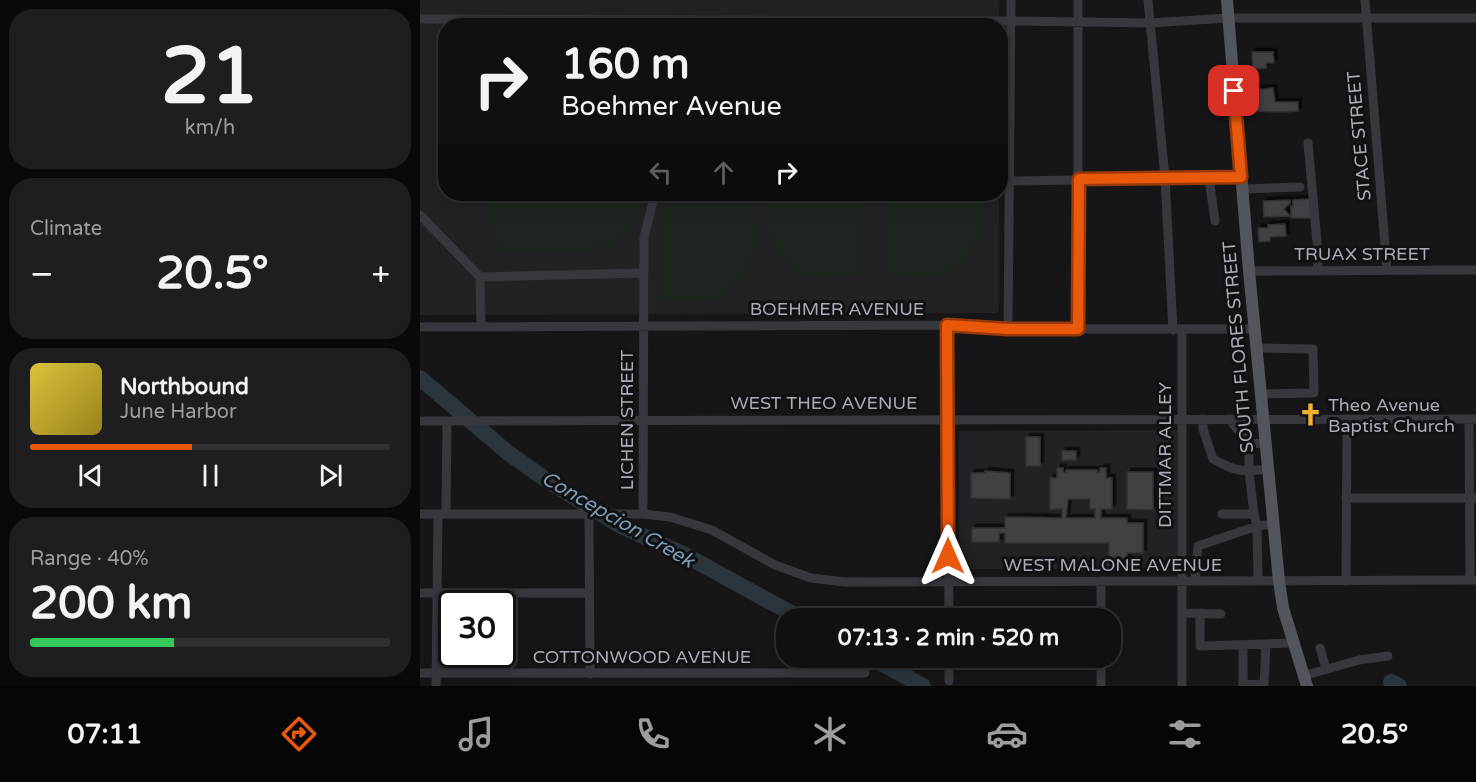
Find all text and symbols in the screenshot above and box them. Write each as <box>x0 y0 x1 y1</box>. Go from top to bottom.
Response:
text: 21 <box>161 30 259 124</box>
text: 160 m <box>561 39 690 90</box>
icon: right <box>462 42 540 120</box>
pin <box>1208 65 1259 116</box>
street label: STACE STREET <box>1342 70 1376 202</box>
icon: arrive <box>1217 74 1250 107</box>
text: Boehmer Avenue <box>561 90 782 123</box>
text: km/h <box>185 116 235 140</box>
icon: left <box>644 156 677 189</box>
icon: ahead <box>707 156 740 189</box>
icon: right <box>770 156 803 189</box>
text: Climate <box>30 217 102 241</box>
street label: SOUTH FLORES STREET <box>1218 240 1258 454</box>
street label: TRUAX STREET <box>1294 243 1430 265</box>
text: 20.5° <box>156 247 269 301</box>
text: − <box>30 255 54 294</box>
text: + <box>371 255 390 294</box>
street label: BOEHMER AVENUE <box>750 298 924 320</box>
street label: LICHEN STREET <box>616 350 638 490</box>
text: Northbound <box>120 374 249 400</box>
street label: DITTMAR ALLEY <box>1154 381 1176 528</box>
street label: WEST THEO AVENUE <box>730 392 918 414</box>
place label: Theo Avenue Baptist Church <box>1328 394 1455 437</box>
text: June Harbor <box>120 400 237 424</box>
church icon: Theo Avenue Baptist Church <box>1297 402 1323 428</box>
icon: previous <box>74 459 107 492</box>
icon: pause <box>194 459 227 492</box>
icon: next <box>314 459 347 492</box>
water label: Concepcion Creek <box>537 466 700 574</box>
position arrow <box>916 524 980 588</box>
text: Range · 40% <box>30 547 149 571</box>
street label: WEST MALONE AVENUE <box>1004 554 1222 576</box>
text: 200 km <box>30 577 192 631</box>
speed limit sign: 30 <box>438 590 516 668</box>
text: 07:13 · 2 min · 520 m <box>838 625 1059 651</box>
street label: COTTONWOOD AVENUE <box>533 646 751 668</box>
icon: directions <box>278 713 320 755</box>
icon: music <box>455 713 497 755</box>
icon: phone <box>632 713 674 755</box>
icon: climate <box>809 713 851 755</box>
icon: car <box>986 713 1028 755</box>
icon: filters <box>1164 713 1206 755</box>
text: 07:11 <box>68 718 142 751</box>
text: 20.5° <box>1341 718 1408 751</box>

